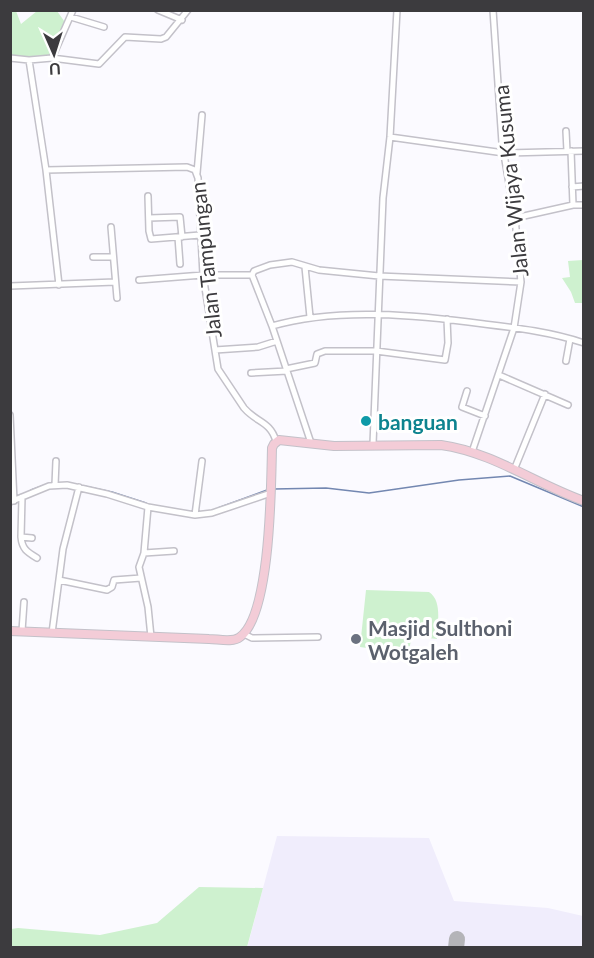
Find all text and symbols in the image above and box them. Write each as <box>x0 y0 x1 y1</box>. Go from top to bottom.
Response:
north arrow <box>24 24 84 84</box>
text: U <box>48 60 61 79</box>
street label: Jalan Wijaya Kusuma <box>487 84 533 278</box>
street label: Jalan Tampungan <box>184 181 226 339</box>
place label: banguan <box>378 409 458 434</box>
marker: banguan <box>359 414 373 428</box>
place label: Masjid Sulthoni Wotgaleh <box>368 615 512 664</box>
marker: Masjid Sulthoni Wotgaleh <box>349 632 363 646</box>

